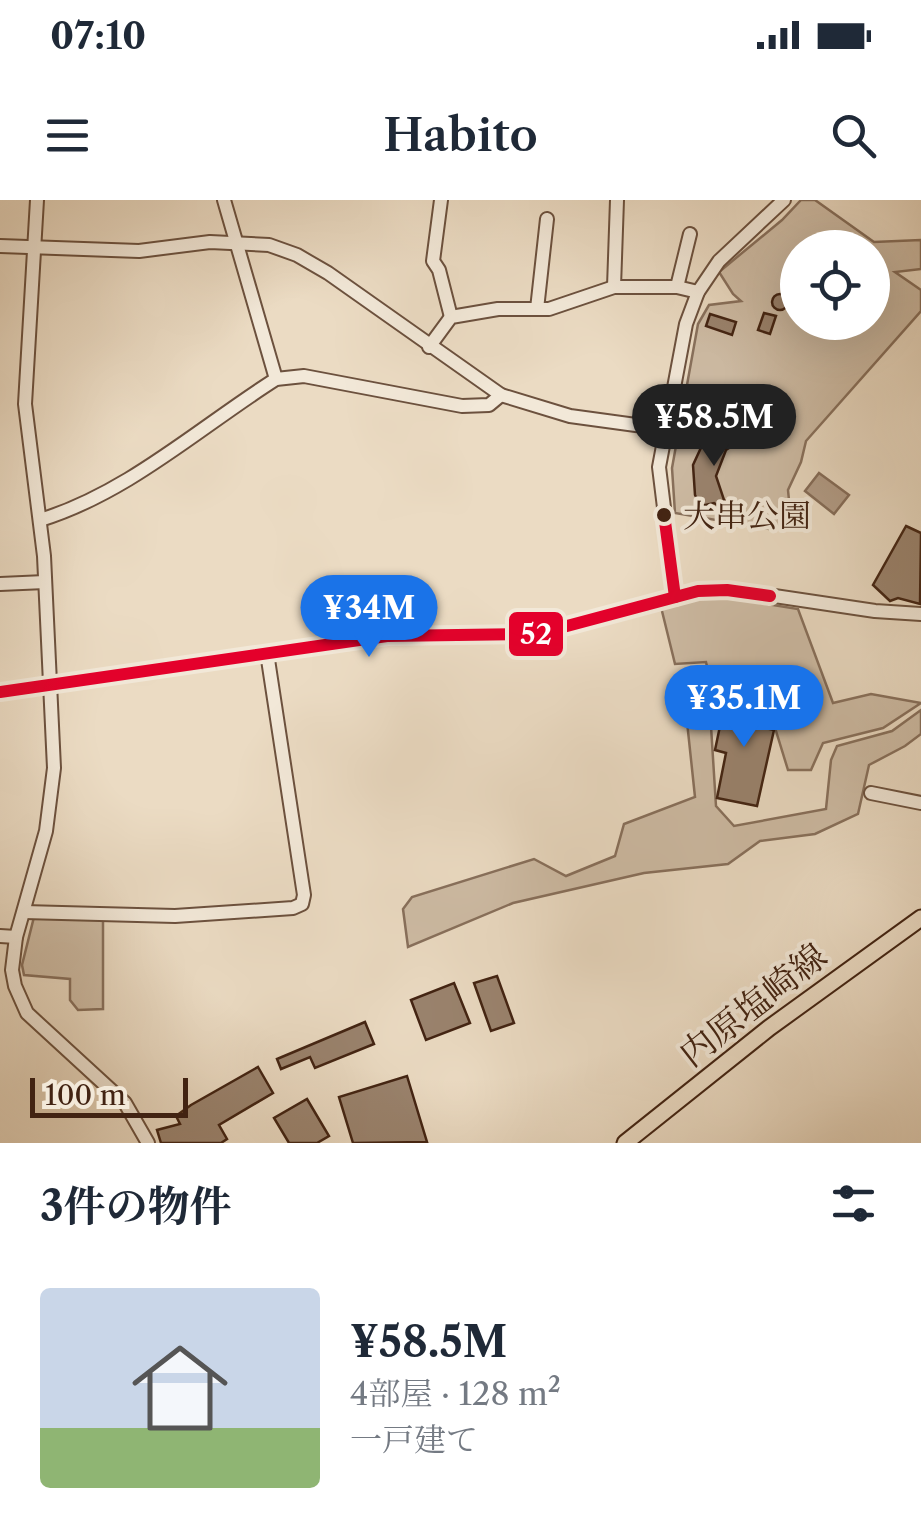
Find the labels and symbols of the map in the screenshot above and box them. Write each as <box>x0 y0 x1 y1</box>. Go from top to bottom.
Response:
pin: ¥58.5M <box>633 384 795 469</box>
place label: 大串公園 <box>683 496 811 535</box>
marker: 大串公園 <box>654 505 674 525</box>
pin: ¥34M <box>310 575 428 660</box>
line badge: 52 <box>507 610 565 658</box>
text: 52 <box>520 617 552 651</box>
pin: ¥35.1M <box>663 665 825 750</box>
street label: 内原塩崎線 <box>670 934 835 1075</box>
scale bar <box>30 1073 188 1118</box>

